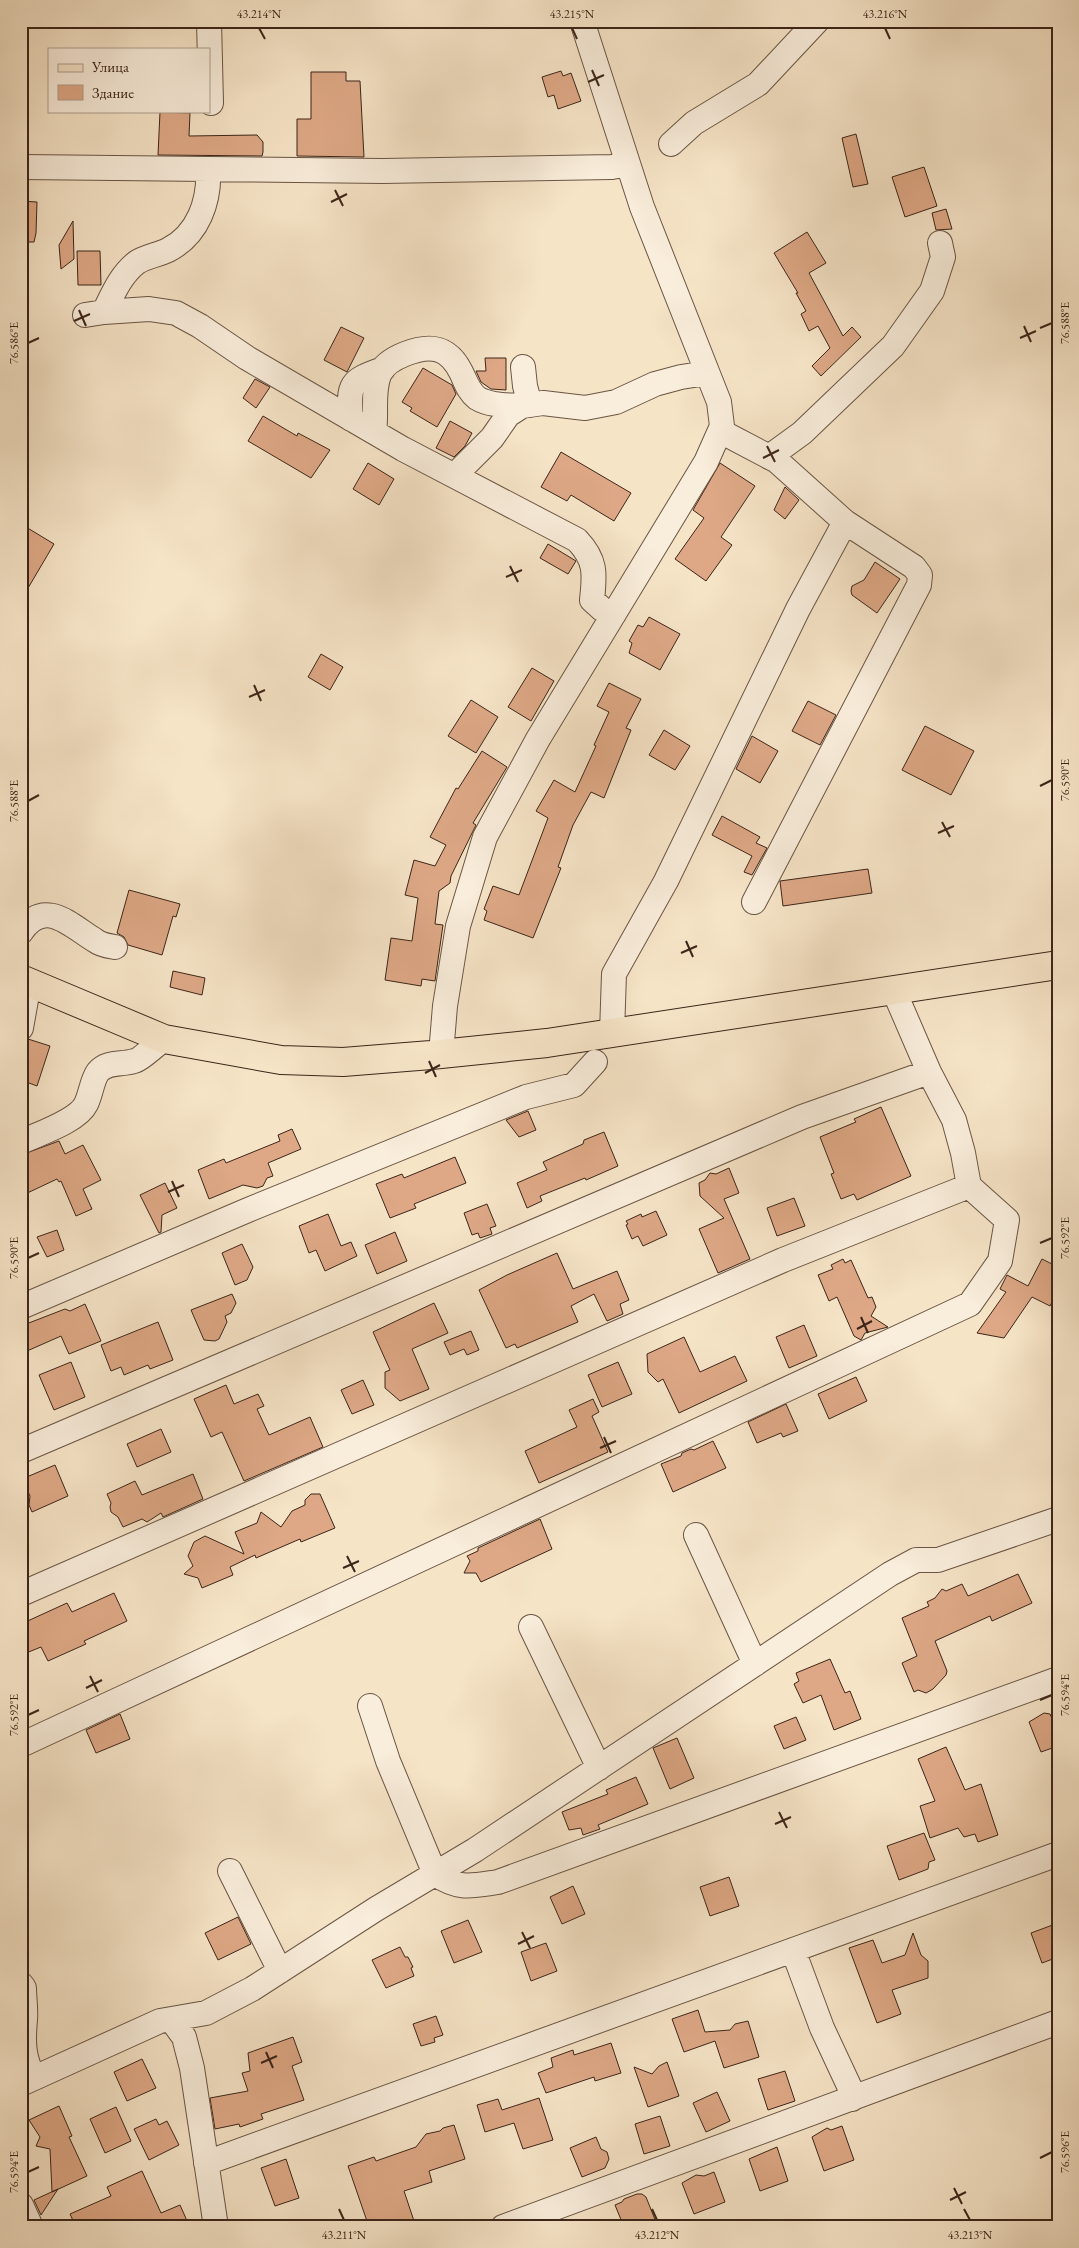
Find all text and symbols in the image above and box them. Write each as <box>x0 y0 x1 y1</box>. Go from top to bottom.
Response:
text: 43.214°N <box>237 6 282 22</box>
text: 43.215°N <box>550 6 595 22</box>
text: 43.216°N <box>863 6 908 22</box>
legend <box>48 48 210 112</box>
text: Улица <box>91 57 129 76</box>
text: Здание <box>92 83 134 102</box>
text: 76.588°E <box>1057 302 1073 344</box>
text: 76.586°E <box>6 322 22 364</box>
text: 76.590°E <box>1057 759 1073 801</box>
text: 76.588°E <box>6 780 22 822</box>
text: 76.592°E <box>1057 1217 1073 1259</box>
text: 76.590°E <box>6 1237 22 1279</box>
text: 76.594°E <box>1057 1674 1073 1716</box>
text: 76.592°E <box>6 1694 22 1736</box>
text: 76.596°E <box>1057 2131 1073 2173</box>
text: 76.594°E <box>6 2151 22 2193</box>
text: 43.211°N <box>322 2227 367 2243</box>
text: 43.212°N <box>635 2227 680 2243</box>
text: 43.213°N <box>948 2227 993 2243</box>

